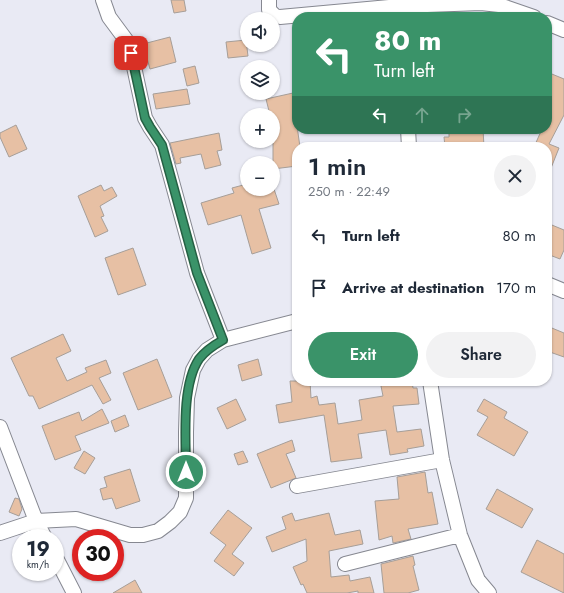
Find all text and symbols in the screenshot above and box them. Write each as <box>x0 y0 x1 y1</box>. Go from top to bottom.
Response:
map controls <box>240 12 280 196</box>
button: sound <box>240 12 280 52</box>
text: 80 m <box>374 20 441 61</box>
icon: left <box>308 28 360 80</box>
pin <box>114 36 148 70</box>
icon: arrive <box>120 42 142 64</box>
text: Turn left <box>374 58 434 84</box>
button: layers <box>240 60 280 100</box>
icon: left <box>369 104 391 126</box>
icon: ahead <box>411 104 433 126</box>
icon: right <box>453 104 475 126</box>
button: + <box>240 108 280 148</box>
text: 1 min <box>308 149 366 184</box>
button: close <box>494 155 536 197</box>
button: − <box>240 156 280 196</box>
text: 250 m · 22:49 <box>308 182 390 201</box>
icon: left <box>308 225 330 247</box>
text: Turn left <box>342 225 400 247</box>
text: 80 m <box>503 225 536 247</box>
icon: arrive <box>308 277 330 299</box>
text: Arrive at destination <box>342 277 484 299</box>
text: 170 m <box>496 277 536 299</box>
button: Exit <box>308 332 418 378</box>
button: Share <box>426 332 536 378</box>
position arrow <box>165 451 207 493</box>
speed limit sign: 30 <box>72 529 124 581</box>
text: 19 <box>26 535 50 564</box>
text: km/h <box>27 557 49 572</box>

